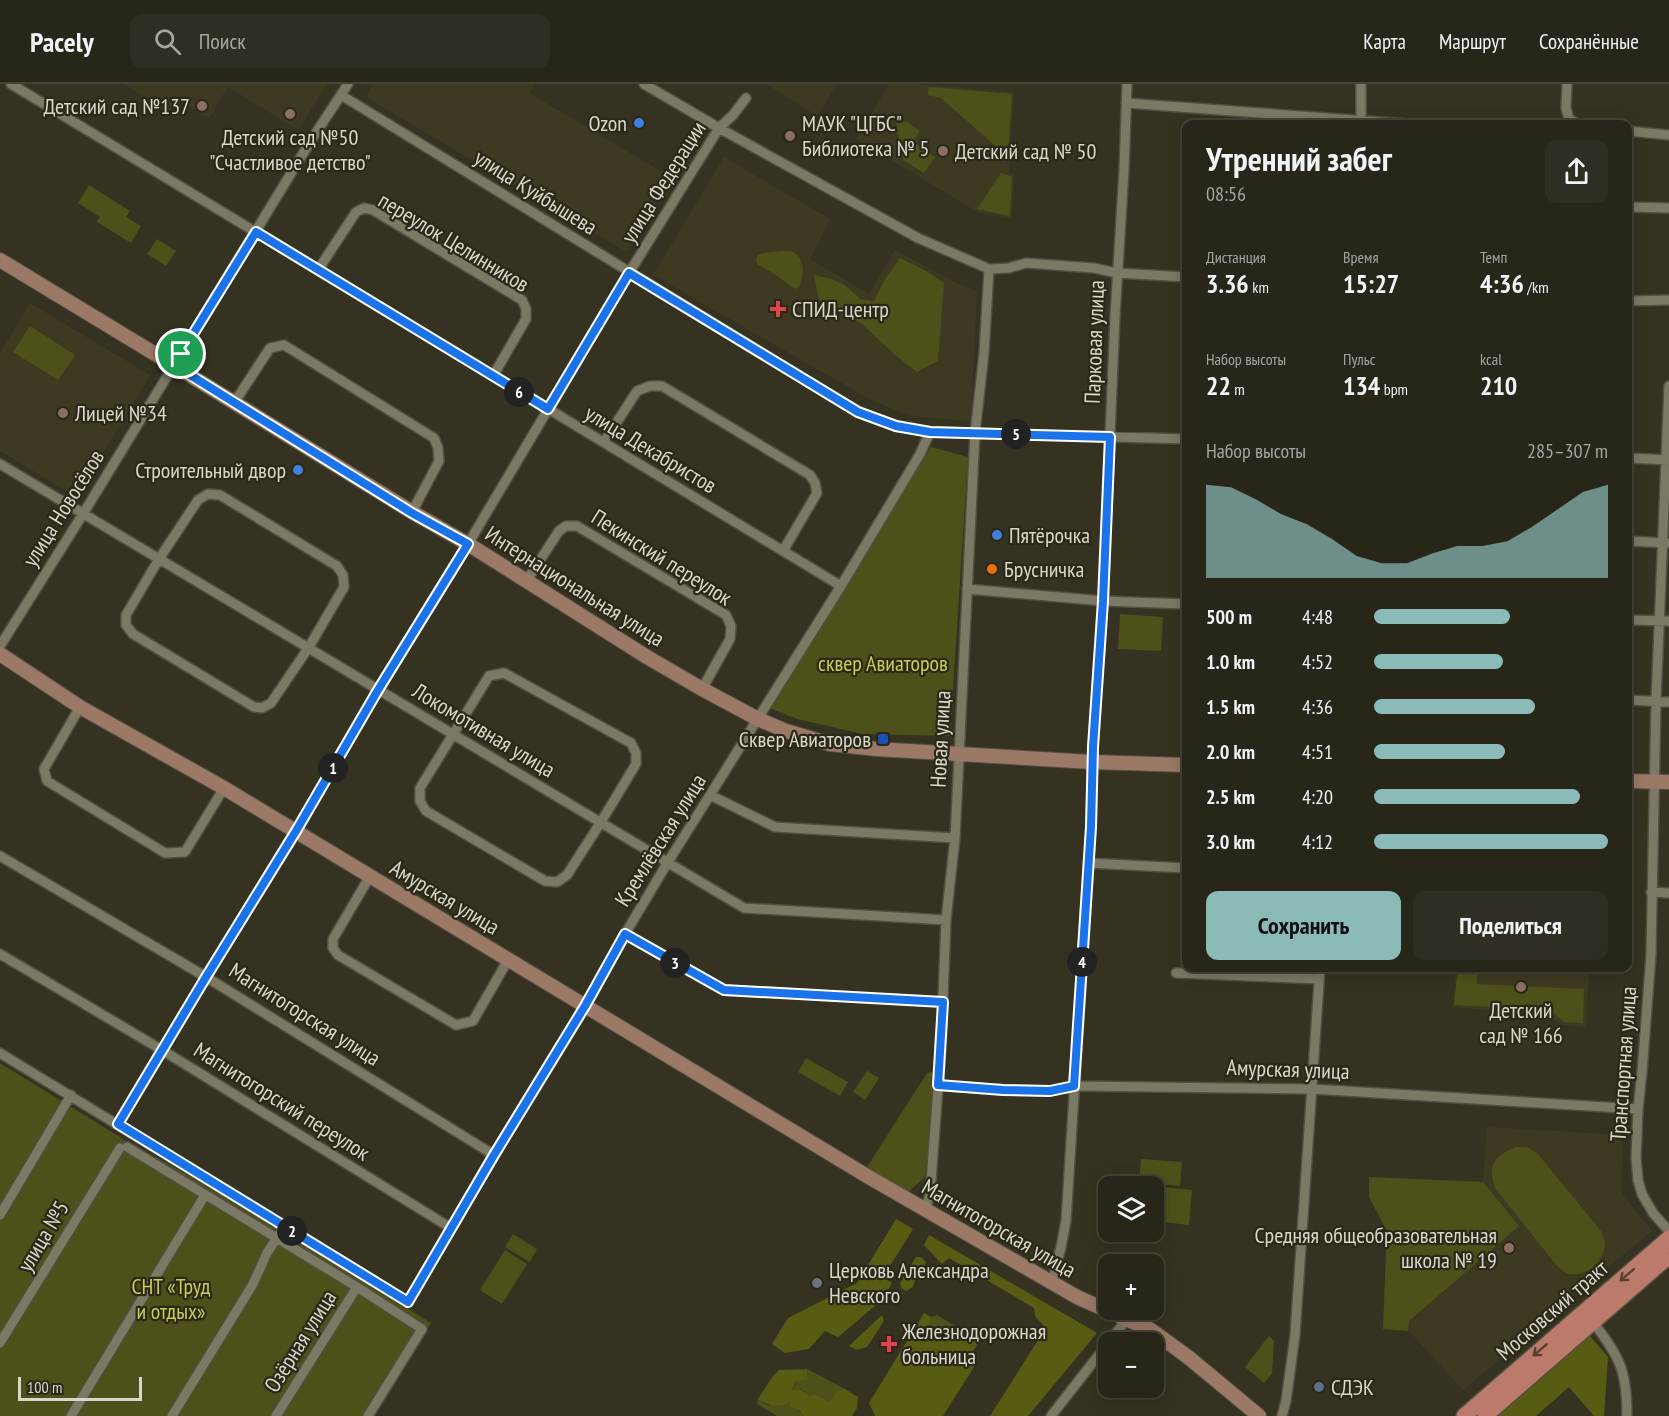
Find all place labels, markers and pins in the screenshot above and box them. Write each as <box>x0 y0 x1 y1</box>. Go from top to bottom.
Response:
place label: Детский сад №137 <box>43 92 190 120</box>
marker: Детский сад №137 <box>195 99 209 113</box>
marker: Детский сад №50 "Счастливое детство" <box>283 107 297 121</box>
place label: Ozon <box>588 109 627 137</box>
place label: МАУК "ЦГБС" Библиотека № 5 <box>802 109 929 162</box>
marker: Ozon <box>632 116 646 130</box>
place label: Детский сад №50 "Счастливое детство" <box>209 123 371 176</box>
marker: МАУК "ЦГБС" Библиотека № 5 <box>783 129 797 143</box>
place label: Детский сад № 50 <box>955 137 1096 165</box>
marker: Детский сад № 50 <box>936 144 950 158</box>
place label: СПИД-центр <box>792 295 889 323</box>
marker: СПИД-центр <box>769 300 787 318</box>
pin <box>155 328 206 379</box>
pin: 6 <box>504 377 534 407</box>
place label: Лицей №34 <box>74 399 167 427</box>
marker: Лицей №34 <box>56 406 70 420</box>
pin: 5 <box>1001 419 1031 449</box>
place label: Строительный двор <box>135 456 286 484</box>
marker: Строительный двор <box>291 463 305 477</box>
place label: Пятёрочка <box>1009 521 1090 549</box>
marker: Пятёрочка <box>990 528 1004 542</box>
place label: Брусничка <box>1004 555 1084 583</box>
marker: Брусничка <box>985 562 999 576</box>
place label: Сквер Авиаторов <box>739 725 871 753</box>
marker: Сквер Авиаторов <box>876 732 890 746</box>
pin: 1 <box>318 753 348 783</box>
pin: 4 <box>1067 947 1097 977</box>
pin: 3 <box>660 948 690 978</box>
marker: Детский сад № 166 <box>1514 980 1528 994</box>
place label: Детский сад № 166 <box>1479 996 1563 1049</box>
pin: 2 <box>277 1216 307 1246</box>
place label: Средняя общеобразовательная школа № 19 <box>1255 1221 1497 1274</box>
marker: Средняя общеобразовательная школа № 19 <box>1502 1241 1516 1255</box>
place label: Церковь Александра Невского <box>829 1256 989 1309</box>
marker: Церковь Александра Невского <box>810 1276 824 1290</box>
place label: Железнодорожная больница <box>901 1317 1046 1370</box>
marker: Железнодорожная больница <box>880 1335 898 1353</box>
place label: СДЭК <box>1331 1373 1374 1401</box>
marker: СДЭК <box>1312 1380 1326 1394</box>

